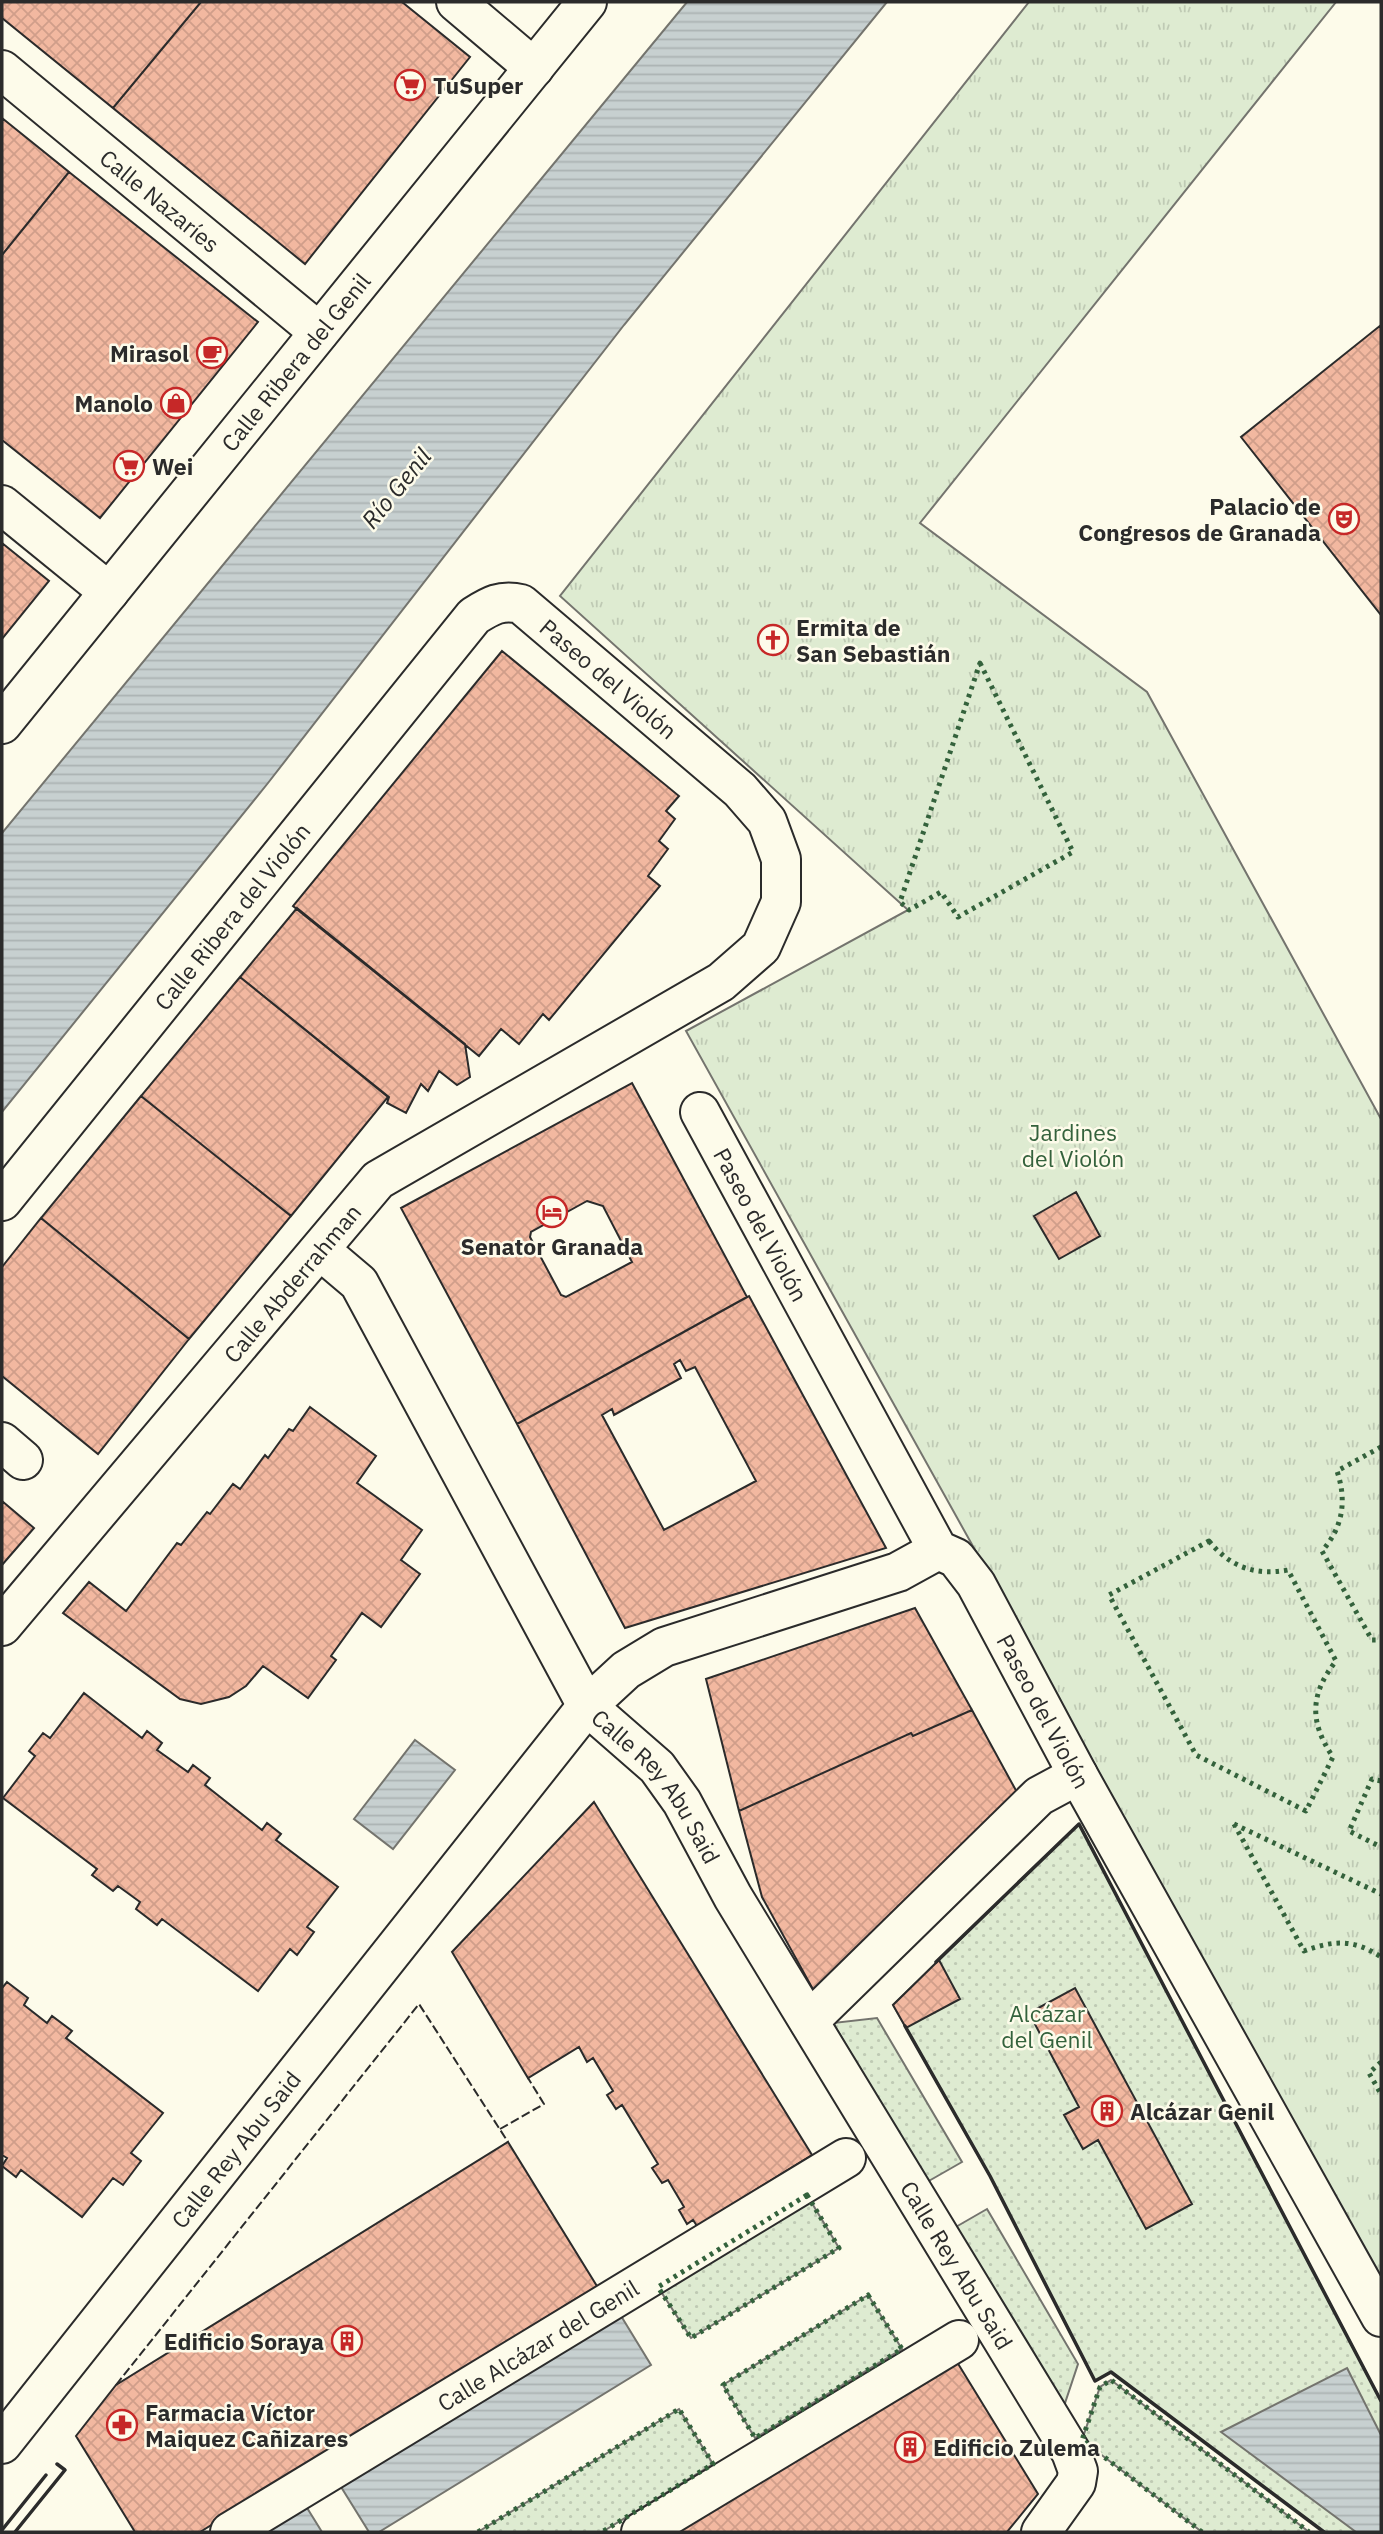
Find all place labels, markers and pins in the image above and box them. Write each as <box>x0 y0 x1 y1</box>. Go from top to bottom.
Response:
supermarket icon: TuSuper <box>393 68 427 102</box>
place label: TuSuper <box>433 70 523 100</box>
cafe icon: Mirasol <box>195 336 229 370</box>
place label: Mirasol <box>110 338 189 368</box>
shop icon: Manolo <box>159 386 193 420</box>
place label: Manolo <box>74 388 153 418</box>
supermarket icon: Wei <box>112 449 146 483</box>
place label: Wei <box>152 451 193 481</box>
place label: Palacio de Congresos de Granada <box>1078 491 1321 547</box>
theatre icon: Palacio de Congresos de Granada <box>1327 502 1361 536</box>
place label: Ermita de San Sebastián <box>796 612 951 668</box>
church icon: Ermita de San Sebastián <box>756 623 790 657</box>
hotel icon: Senator Granada <box>535 1195 569 1229</box>
place label: Senator Granada <box>461 1231 643 1261</box>
building icon: Alcázar Genil <box>1090 2094 1124 2128</box>
place label: Alcázar Genil <box>1130 2096 1274 2126</box>
building icon: Edificio Soraya <box>330 2324 364 2358</box>
place label: Edificio Soraya <box>164 2326 324 2356</box>
place label: Farmacia Víctor Maiquez Cañizares <box>145 2397 348 2453</box>
pharmacy icon: Farmacia Víctor Maiquez Cañizares <box>105 2408 139 2442</box>
building icon: Edificio Zulema <box>893 2430 927 2464</box>
place label: Edificio Zulema <box>933 2432 1100 2462</box>

